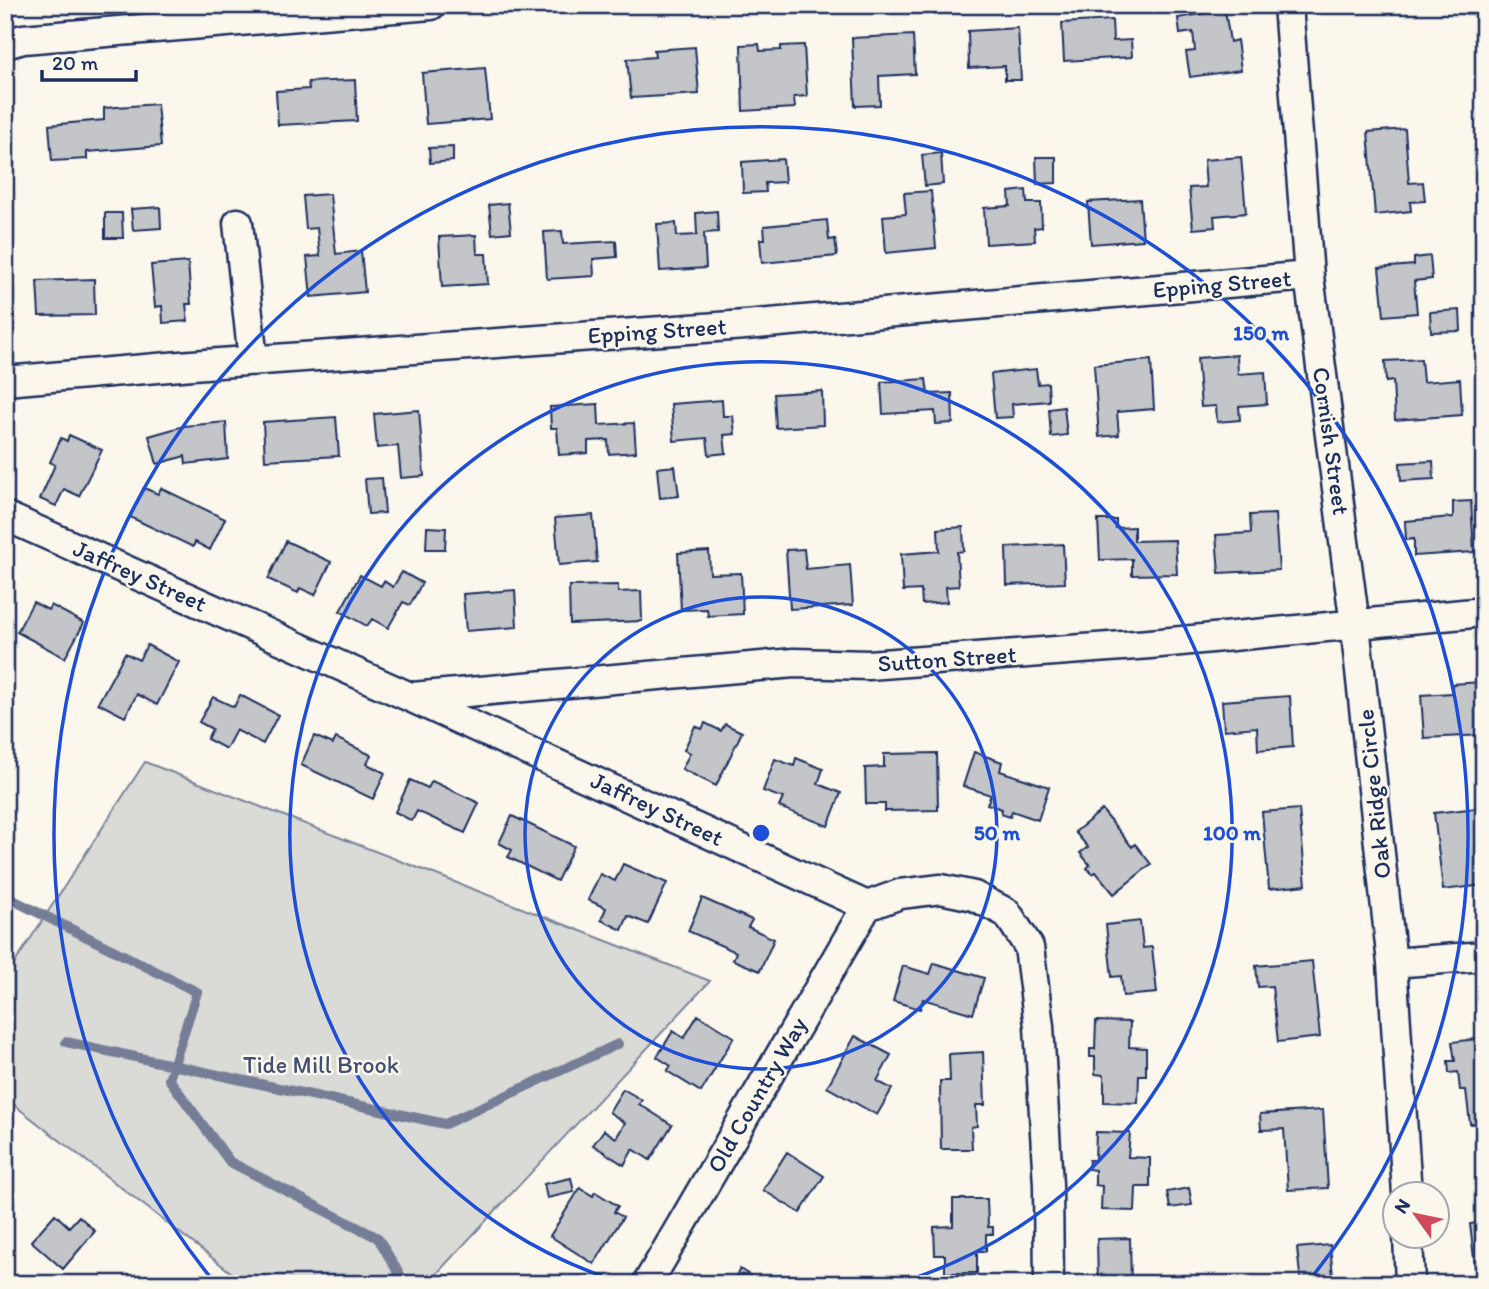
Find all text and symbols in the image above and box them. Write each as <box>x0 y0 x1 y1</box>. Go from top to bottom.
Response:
scale bar <box>42 38 136 82</box>
text: 20 m <box>52 50 99 75</box>
street label: Epping Street <box>1151 263 1292 304</box>
street label: Epping Street <box>587 311 727 350</box>
text: 150 m <box>1233 320 1289 345</box>
street label: Cornish Street <box>1307 365 1356 517</box>
street label: Jaffrey Street <box>69 533 211 618</box>
street label: Sutton Street <box>877 639 1017 678</box>
street label: Oak Ridge Circle <box>1350 708 1397 880</box>
street label: Jaffrey Street <box>586 765 728 852</box>
text: 50 m <box>974 820 1021 845</box>
text: 100 m <box>1203 820 1261 845</box>
centre of rings <box>749 821 773 845</box>
street label: Old Country Way <box>700 1012 813 1178</box>
park label: Tide Mill Brook <box>243 1050 399 1079</box>
north arrow <box>1380 1180 1450 1250</box>
text: N <box>1389 1194 1415 1218</box>

